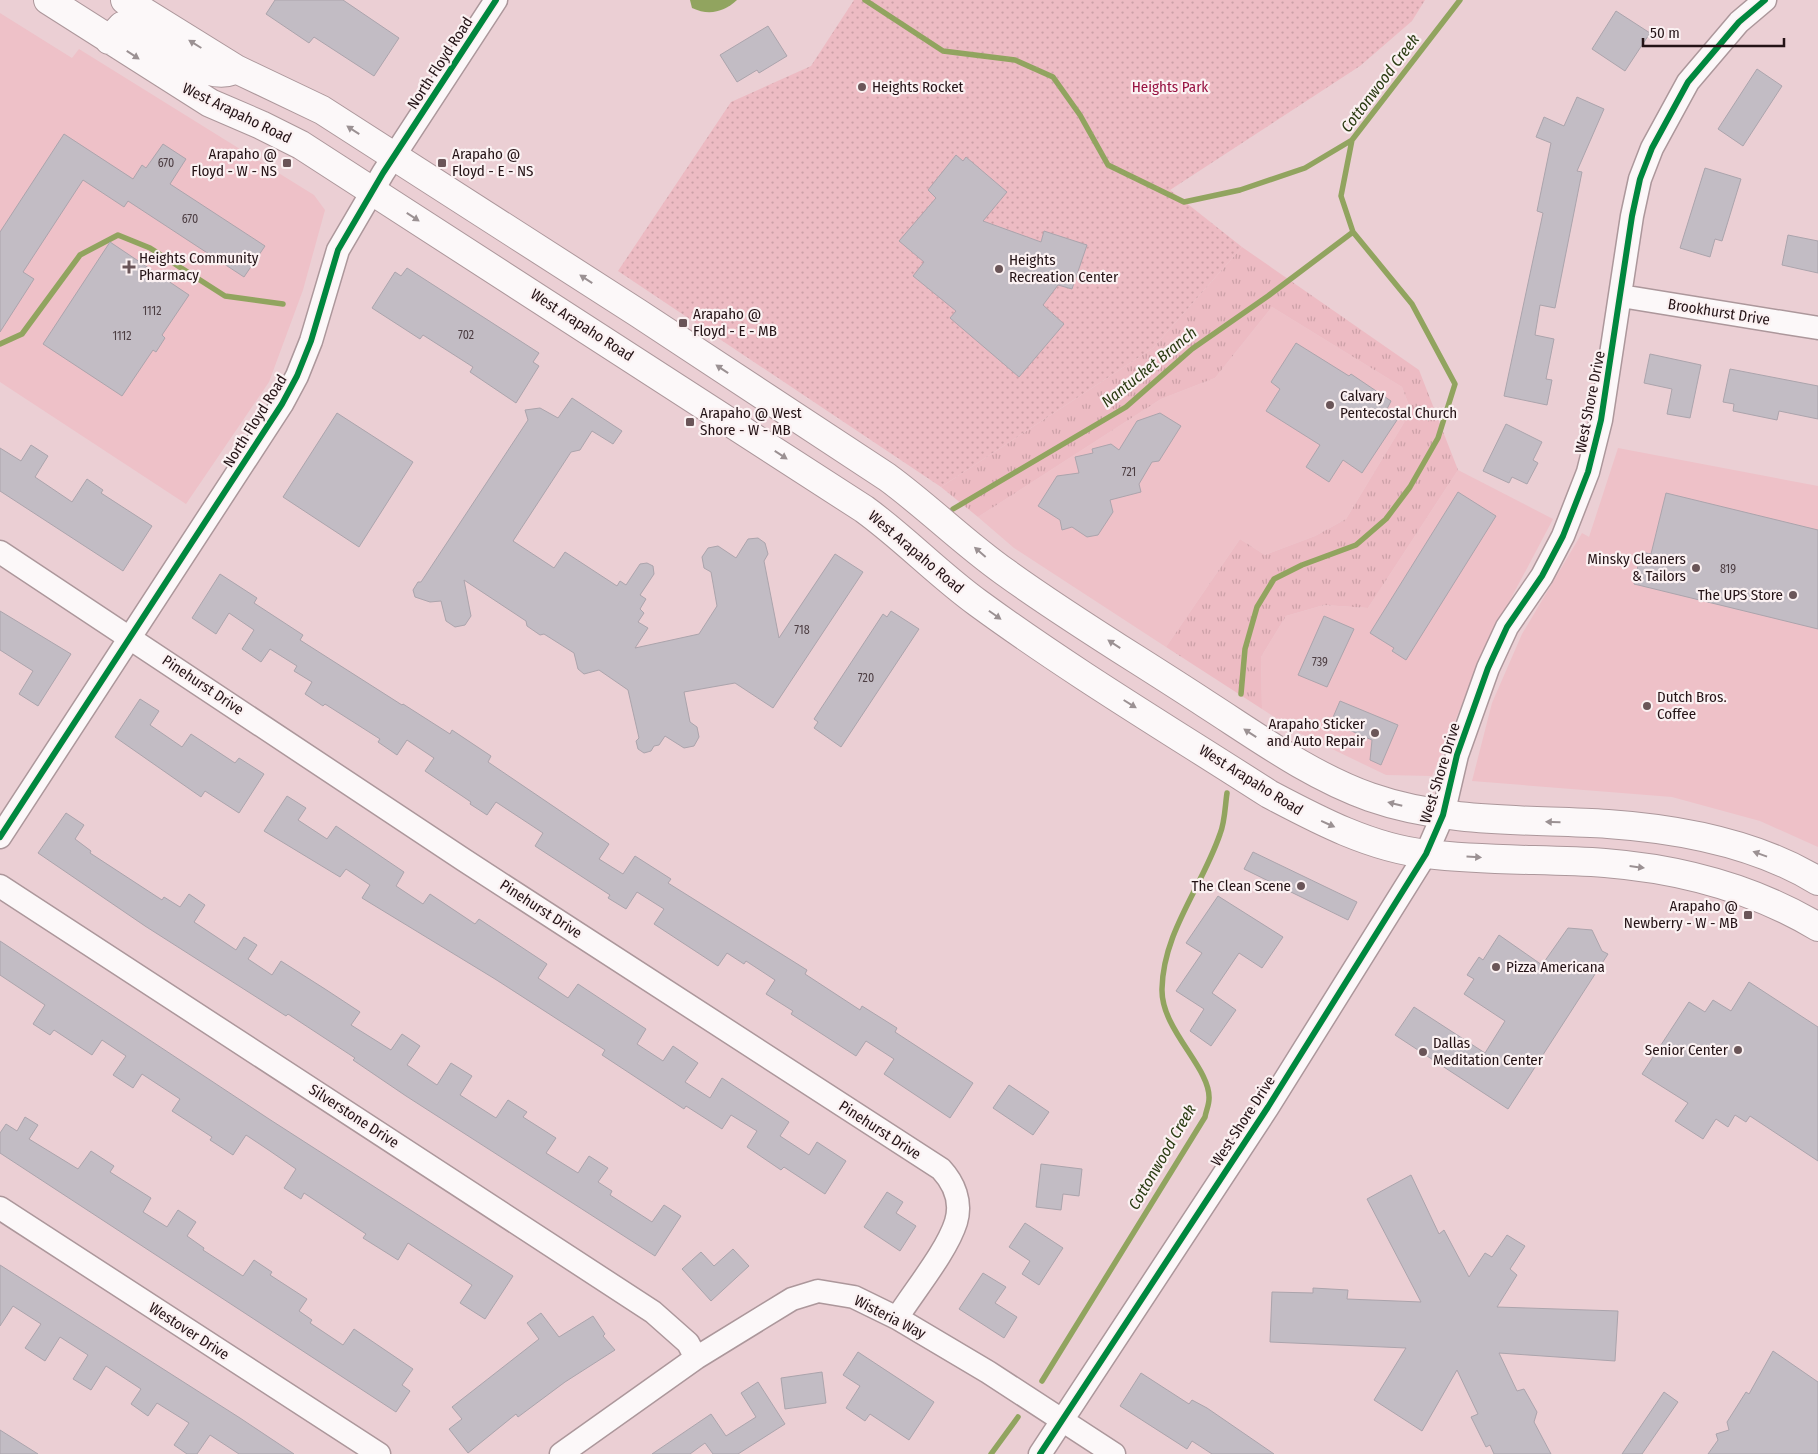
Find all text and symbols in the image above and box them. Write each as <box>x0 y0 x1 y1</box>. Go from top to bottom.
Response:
street label: North Floyd Road <box>404 14 476 112</box>
scale bar <box>1643 15 1784 47</box>
text: 50 m <box>1650 24 1680 42</box>
water label: Cottonwood Creek <box>1337 30 1423 136</box>
one-way arrow <box>189 39 202 49</box>
one-way arrow <box>126 50 140 60</box>
place label: Heights Rocket <box>872 78 964 96</box>
park label: Heights Park <box>1132 78 1208 96</box>
street label: West Arapaho Road <box>180 79 294 147</box>
marker: Heights Rocket <box>856 81 868 93</box>
one-way arrow <box>346 125 360 134</box>
place label: Arapaho @ Floyd - W - NS <box>191 145 277 180</box>
place label: Arapaho @ Floyd - E - NS <box>452 145 534 180</box>
house number: 670 <box>158 156 174 170</box>
marker: Arapaho @ Floyd - W - NS <box>281 157 293 169</box>
marker: Arapaho @ Floyd - E - NS <box>436 157 448 169</box>
house number: 670 <box>182 212 198 226</box>
one-way arrow <box>406 212 420 222</box>
place label: Heights Community Pharmacy <box>139 249 259 284</box>
place label: Heights Recreation Center <box>1009 251 1119 286</box>
marker: Heights Community Pharmacy <box>123 261 135 273</box>
marker: Heights Recreation Center <box>993 263 1005 275</box>
one-way arrow <box>579 275 593 284</box>
street label: West Arapaho Road <box>527 285 637 365</box>
street label: Brookhurst Drive <box>1667 295 1771 329</box>
house number: 1112 <box>143 304 162 318</box>
place label: Arapaho @ Floyd - E - MB <box>693 305 777 340</box>
marker: Arapaho @ Floyd - E - MB <box>677 317 689 329</box>
water label: Nantucket Branch <box>1098 323 1200 411</box>
house number: 702 <box>458 328 474 342</box>
house number: 1112 <box>113 329 132 343</box>
street label: West Shore Drive <box>1571 349 1609 455</box>
one-way arrow <box>715 364 728 373</box>
street label: North Floyd Road <box>219 371 291 471</box>
place label: Calvary Pentecostal Church <box>1340 387 1457 422</box>
marker: Calvary Pentecostal Church <box>1324 399 1336 411</box>
place label: Arapaho @ West Shore - W - MB <box>700 404 802 439</box>
marker: Arapaho @ West Shore - W - MB <box>684 416 696 428</box>
one-way arrow <box>774 450 788 460</box>
house number: 721 <box>1122 465 1136 479</box>
street label: West Arapaho Road <box>865 507 967 597</box>
one-way arrow <box>974 547 987 558</box>
place label: Minsky Cleaners & Tailors <box>1587 550 1686 585</box>
marker: Minsky Cleaners & Tailors <box>1690 562 1702 574</box>
house number: 819 <box>1720 562 1736 576</box>
place label: The UPS Store <box>1698 586 1783 604</box>
marker: The UPS Store <box>1787 589 1799 601</box>
one-way arrow <box>988 610 1002 620</box>
house number: 718 <box>794 623 810 637</box>
one-way arrow <box>1107 639 1121 649</box>
street label: Pinehurst Drive <box>159 651 247 719</box>
house number: 739 <box>1312 655 1328 669</box>
house number: 720 <box>858 671 874 685</box>
place label: Dutch Bros. Coffee <box>1657 688 1727 723</box>
one-way arrow <box>1124 700 1137 709</box>
marker: Dutch Bros. Coffee <box>1641 700 1653 712</box>
place label: Arapaho Sticker and Auto Repair <box>1267 715 1366 750</box>
street label: West Shore Drive <box>1416 721 1464 825</box>
marker: Arapaho Sticker and Auto Repair <box>1369 727 1381 739</box>
one-way arrow <box>1243 728 1257 737</box>
street label: West Arapaho Road <box>1196 741 1306 819</box>
one-way arrow <box>1388 800 1403 808</box>
one-way arrow <box>1545 818 1561 826</box>
one-way arrow <box>1321 821 1335 829</box>
one-way arrow <box>1753 850 1768 857</box>
one-way arrow <box>1467 853 1483 861</box>
one-way arrow <box>1629 863 1645 871</box>
street label: Pinehurst Drive <box>497 876 585 942</box>
place label: The Clean Scene <box>1192 877 1291 895</box>
marker: The Clean Scene <box>1295 880 1307 892</box>
place label: Arapaho @ Newberry - W - MB <box>1624 897 1738 932</box>
marker: Arapaho @ Newberry - W - MB <box>1742 909 1754 921</box>
place label: Pizza Americana <box>1506 958 1605 976</box>
marker: Pizza Americana <box>1490 961 1502 973</box>
place label: Dallas Meditation Center <box>1433 1034 1544 1069</box>
place label: Senior Center <box>1645 1041 1729 1059</box>
marker: Senior Center <box>1732 1044 1744 1056</box>
marker: Dallas Meditation Center <box>1417 1046 1429 1058</box>
street label: West Shore Drive <box>1207 1072 1279 1170</box>
street label: Silverstone Drive <box>306 1080 402 1152</box>
street label: Pinehurst Drive <box>836 1097 924 1163</box>
water label: Cottonwood Creek <box>1124 1101 1200 1213</box>
street label: Wisteria Way <box>851 1291 929 1343</box>
street label: Westover Drive <box>146 1298 232 1364</box>

